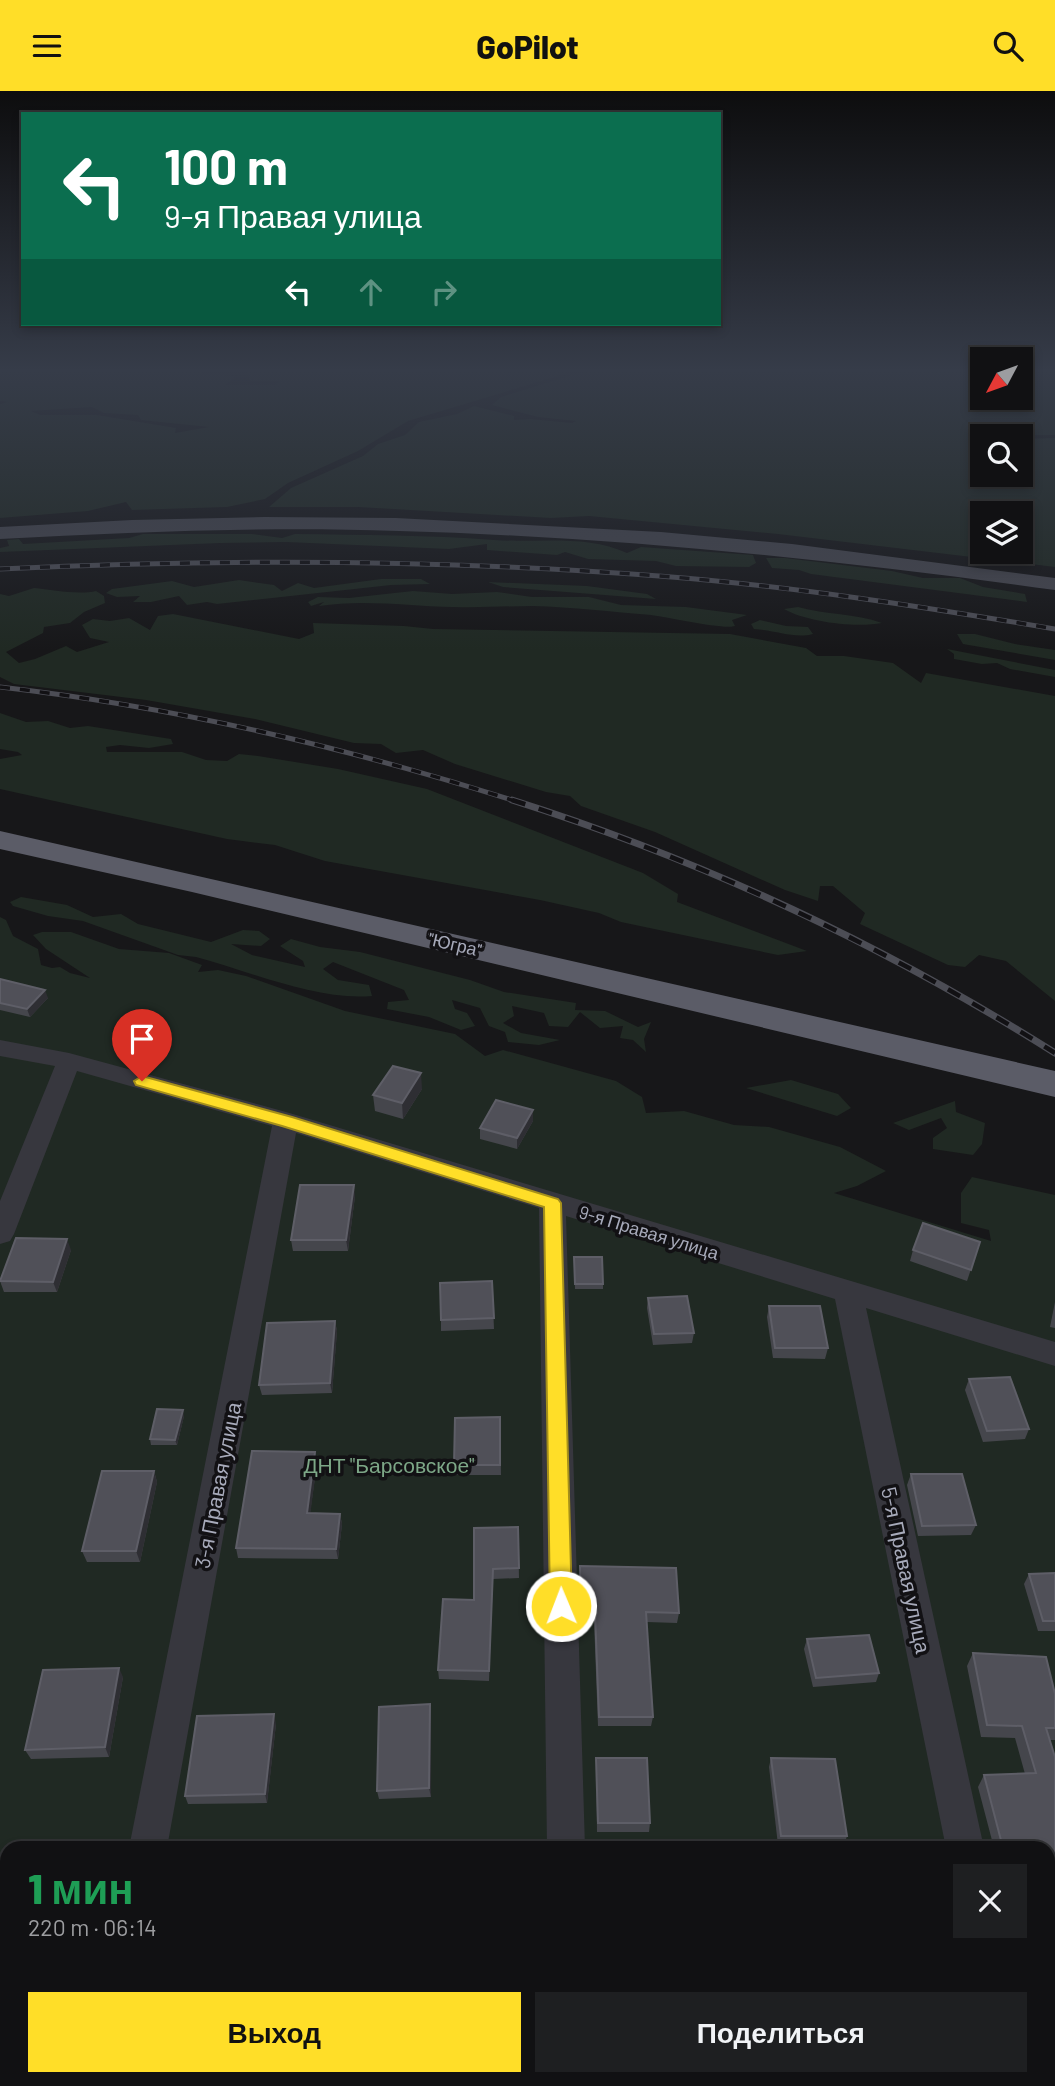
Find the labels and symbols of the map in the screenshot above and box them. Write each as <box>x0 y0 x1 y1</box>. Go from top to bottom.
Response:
north arrow <box>970 347 1032 409</box>
street label: "Югра" <box>426 927 484 961</box>
pin <box>112 1009 172 1081</box>
street label: 9-я Правая улица <box>576 1200 722 1264</box>
street label: 3-я Правая улица <box>189 1399 245 1570</box>
park label: ДНТ "Барсовское" <box>303 1452 475 1477</box>
street label: 5-я Правая улица <box>877 1485 937 1656</box>
position arrow <box>524 1569 598 1643</box>

